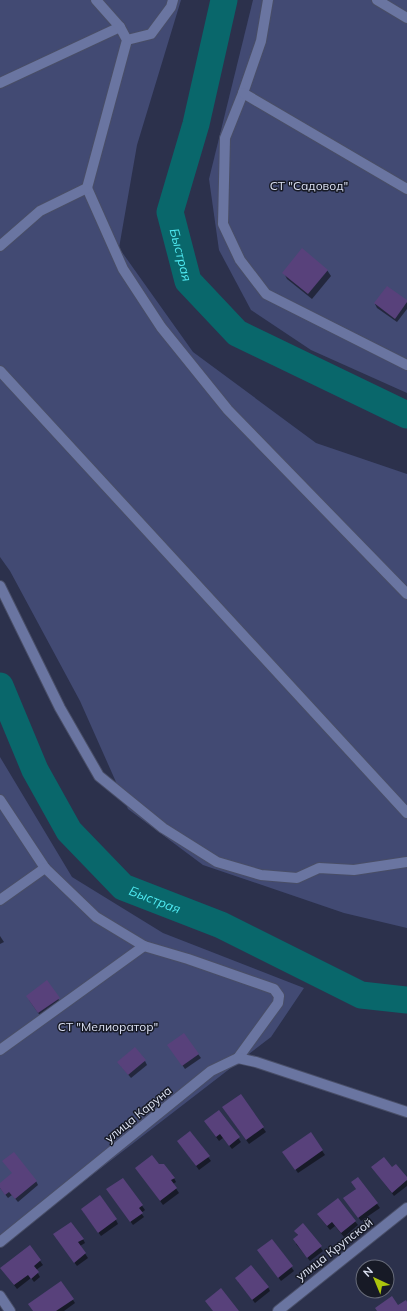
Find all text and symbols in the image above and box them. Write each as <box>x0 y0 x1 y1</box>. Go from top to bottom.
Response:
park label: СТ "Садовод" <box>270 178 348 193</box>
water label: Быстрая <box>167 227 196 283</box>
water label: Быстрая <box>127 882 183 917</box>
park label: СТ "Мелиоратор" <box>58 1019 158 1034</box>
street label: улица Каруна <box>102 1083 174 1145</box>
street label: улица Крупской <box>293 1214 375 1284</box>
north arrow <box>355 1259 395 1299</box>
text: N <box>360 1264 376 1280</box>

